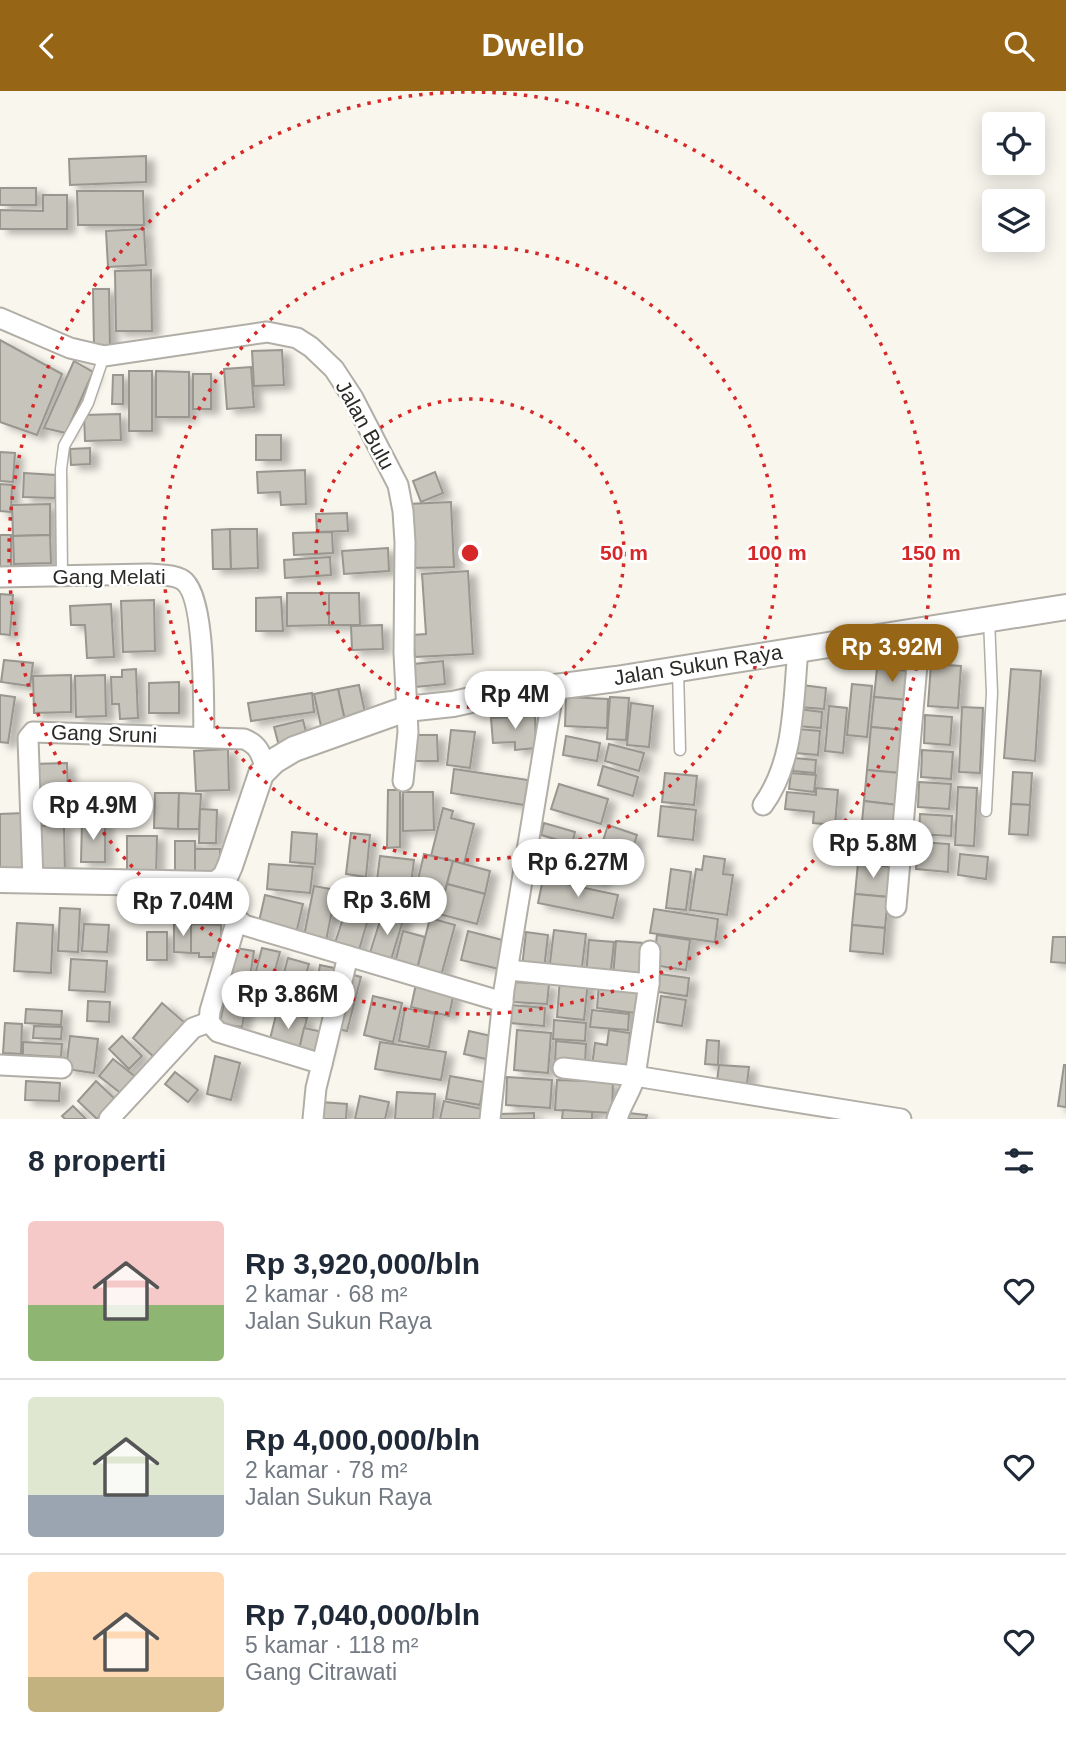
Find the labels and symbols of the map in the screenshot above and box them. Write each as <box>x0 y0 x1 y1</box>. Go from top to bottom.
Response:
street label: Jalan Bulu <box>332 376 399 473</box>
centre of rings <box>458 541 482 565</box>
text: 50 m <box>600 541 648 564</box>
text: 100 m <box>747 541 807 564</box>
text: 150 m <box>901 541 961 564</box>
street label: Gang Melati <box>52 565 166 588</box>
pin: Rp 3.92M <box>820 625 964 684</box>
street label: Jalan Sukun Raya <box>612 640 784 689</box>
pin: Rp 4M <box>466 671 564 731</box>
street label: Gang Sruni <box>51 720 158 747</box>
pin: Rp 4.9M <box>28 783 158 842</box>
pin: Rp 5.8M <box>808 821 938 880</box>
pin: Rp 6.27M <box>506 839 650 899</box>
pin: Rp 3.6M <box>322 877 452 937</box>
pin: Rp 7.04M <box>111 879 255 938</box>
pin: Rp 3.86M <box>216 971 360 1031</box>

